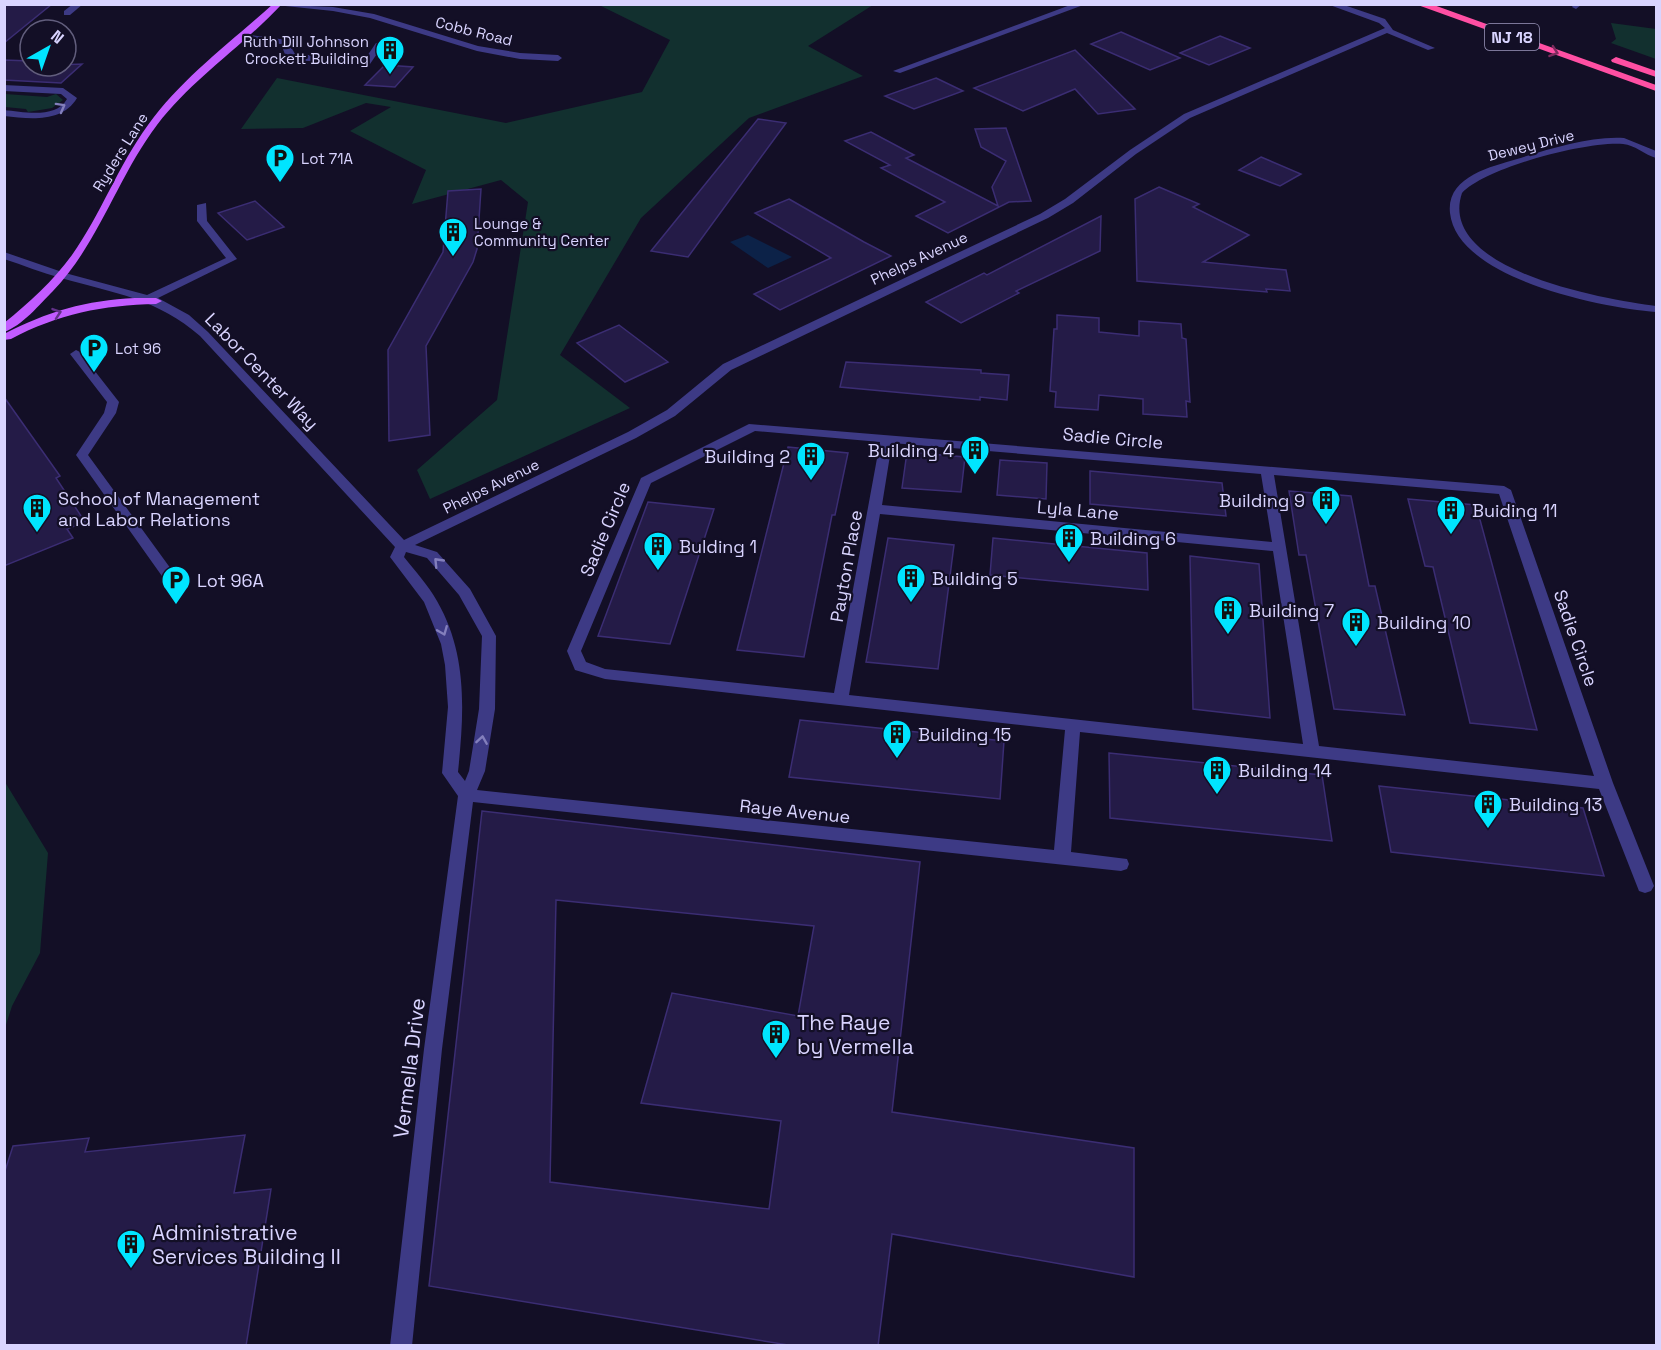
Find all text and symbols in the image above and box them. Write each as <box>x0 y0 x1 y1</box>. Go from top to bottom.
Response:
street label: Cobb Road <box>433 12 515 50</box>
north arrow <box>18 18 78 78</box>
road number: NJ 18 <box>1485 24 1539 50</box>
text: N <box>46 25 68 48</box>
place label: Ruth Dill Johnson Crockett Building <box>243 32 369 68</box>
building icon: Ruth Dill Johnson Crockett Building <box>374 34 406 76</box>
one-way arrow <box>1549 45 1559 58</box>
one-way arrow <box>55 103 65 114</box>
street label: Ryders Lane <box>88 109 152 195</box>
street label: Dewey Drive <box>1486 125 1576 165</box>
parking icon: Lot 71A <box>264 142 296 184</box>
place label: Lot 71A <box>301 149 353 168</box>
place label: Lounge & Community Center <box>474 214 610 250</box>
building icon: Lounge & Community Center <box>437 216 469 258</box>
street label: Phelps Avenue <box>867 227 971 289</box>
one-way arrow <box>51 307 62 320</box>
street label: Labor Center Way <box>200 308 324 434</box>
parking icon: Lot 96 <box>78 332 110 374</box>
place label: Lot 96 <box>115 339 161 358</box>
street label: Sadie Circle <box>1062 422 1164 454</box>
building icon: Building 4 <box>959 434 991 476</box>
place label: Building 4 <box>868 439 954 462</box>
building icon: Building 2 <box>795 440 827 482</box>
place label: Building 2 <box>704 445 790 468</box>
street label: Phelps Avenue <box>440 454 542 518</box>
street label: Sadie Circle <box>575 478 635 580</box>
building icon: Building 9 <box>1310 484 1342 526</box>
place label: School of Management and Labor Relations <box>58 487 260 531</box>
place label: Building 9 <box>1219 489 1305 512</box>
building icon: School of Management and Labor Relations <box>21 492 53 534</box>
building icon: Buiding 11 <box>1435 494 1467 536</box>
street label: Lyla Lane <box>1036 495 1120 525</box>
place label: Buiding 11 <box>1472 499 1558 522</box>
street label: Payton Place <box>825 508 867 624</box>
building icon: Building 6 <box>1053 522 1085 564</box>
place label: Building 6 <box>1090 527 1176 550</box>
building icon: Bulding 1 <box>642 530 674 572</box>
place label: Bulding 1 <box>679 535 757 558</box>
one-way arrow <box>434 559 445 569</box>
building icon: Building 5 <box>895 562 927 604</box>
parking icon: Lot 96A <box>160 564 192 606</box>
place label: Building 5 <box>932 567 1018 590</box>
place label: Lot 96A <box>197 569 264 592</box>
street label: Sadie Circle <box>1549 587 1603 689</box>
building icon: Building 7 <box>1212 594 1244 636</box>
place label: Building 7 <box>1249 599 1334 622</box>
building icon: Building 10 <box>1340 606 1372 648</box>
place label: Building 10 <box>1377 611 1471 634</box>
one-way arrow <box>436 625 448 636</box>
building icon: Building 15 <box>881 718 913 760</box>
place label: Building 15 <box>918 723 1011 746</box>
one-way arrow <box>475 735 488 745</box>
building icon: Building 14 <box>1201 754 1233 796</box>
place label: Building 14 <box>1238 759 1332 782</box>
building icon: Building 13 <box>1472 788 1504 830</box>
place label: Building 13 <box>1509 793 1602 816</box>
street label: Raye Avenue <box>739 794 851 828</box>
street label: Vermella Drive <box>387 996 431 1140</box>
place label: The Raye by Vermella <box>797 1009 914 1060</box>
building icon: The Raye by Vermella <box>760 1018 792 1060</box>
place label: Administrative Services Building II <box>152 1219 341 1270</box>
building icon: Administrative Services Building II <box>115 1228 147 1270</box>

